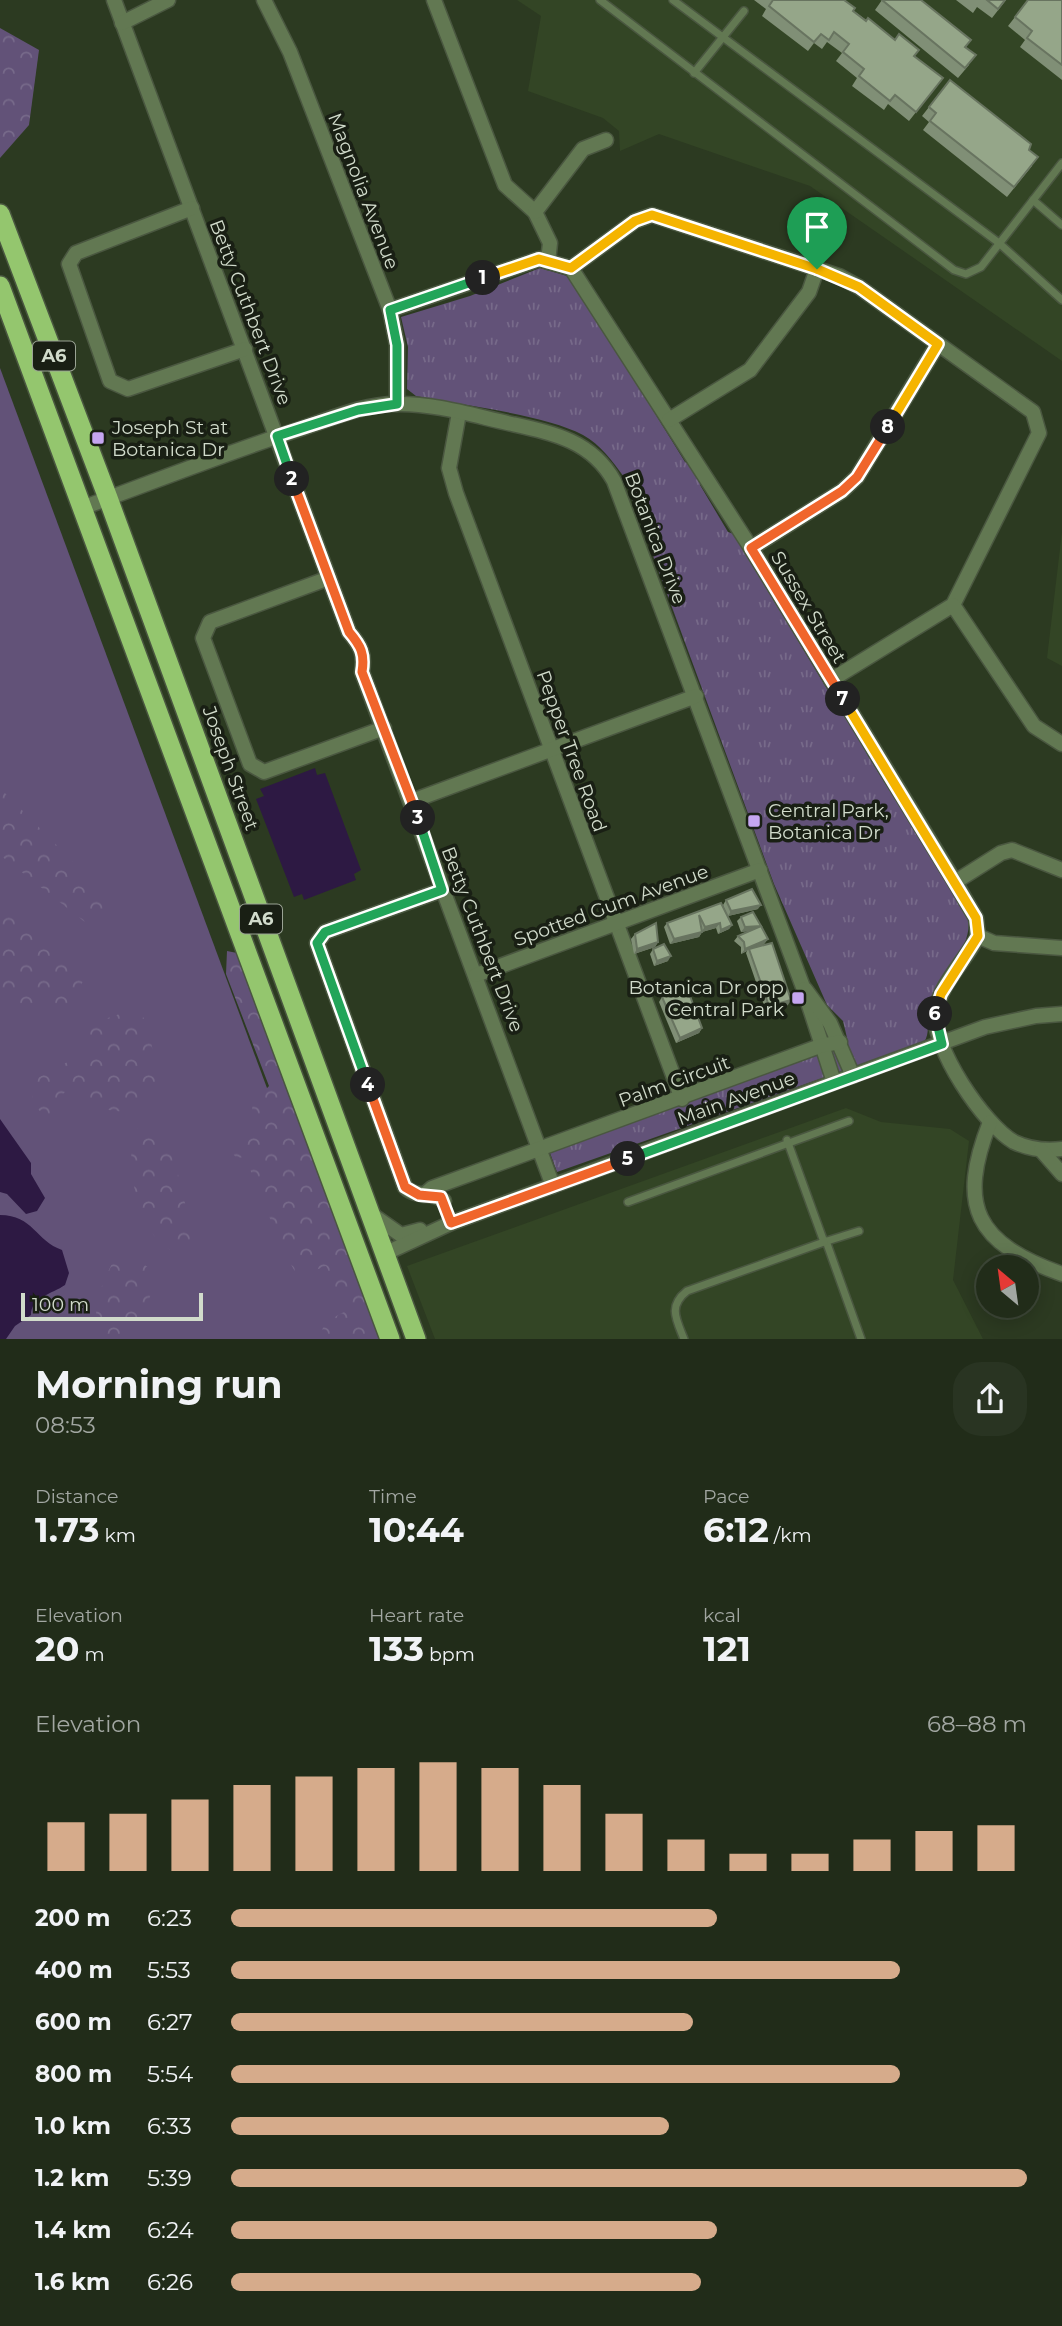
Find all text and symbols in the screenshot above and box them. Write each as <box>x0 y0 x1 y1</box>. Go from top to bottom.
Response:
street label: Magnolia Avenue <box>323 110 404 272</box>
pin <box>787 197 847 269</box>
icon: arrive <box>798 208 836 246</box>
street label: Betty Cuthbert Drive <box>205 216 297 408</box>
pin: 1 <box>466 260 500 296</box>
text: 1 <box>479 266 486 289</box>
road number: A6 <box>33 342 75 370</box>
pin: 8 <box>870 410 906 444</box>
text: 8 <box>881 415 894 438</box>
place label: Joseph St at Botanica Dr <box>111 416 228 461</box>
marker: Joseph St at Botanica Dr <box>90 430 106 446</box>
pin: 2 <box>274 462 310 496</box>
text: 2 <box>286 467 297 490</box>
street label: Botanica Drive <box>620 469 691 607</box>
street label: Sussex Street <box>766 547 851 668</box>
street label: Pepper Tree Road <box>532 667 611 835</box>
pin: 7 <box>826 682 860 716</box>
text: 7 <box>837 687 848 710</box>
street label: Joseph Street <box>197 702 264 834</box>
place label: Central Park, Botanica Dr <box>768 799 889 844</box>
pin: 3 <box>400 800 436 836</box>
text: 3 <box>412 806 423 829</box>
marker: Central Park, Botanica Dr <box>746 813 762 829</box>
street label: Betty Cuthbert Drive <box>437 843 529 1035</box>
street label: Spotted Gum Avenue <box>511 860 711 951</box>
road number: A6 <box>240 904 282 934</box>
place label: Botanica Dr opp Central Park <box>628 976 785 1021</box>
marker: Botanica Dr opp Central Park <box>790 990 806 1006</box>
pin: 6 <box>918 996 953 1032</box>
text: 6 <box>928 1002 941 1025</box>
street label: Palm Circuit <box>615 1051 733 1112</box>
street label: Main Avenue <box>674 1066 798 1130</box>
pin: 4 <box>350 1068 386 1102</box>
text: 4 <box>361 1073 374 1096</box>
pin: 5 <box>610 1142 646 1176</box>
text: 5 <box>622 1147 633 1170</box>
north arrow <box>976 1255 1040 1318</box>
map controls <box>976 1255 1039 1318</box>
scale bar <box>21 1290 203 1322</box>
text: 100 m <box>32 1293 89 1316</box>
text: Morning run <box>35 1361 283 1408</box>
button: share <box>953 1362 1027 1436</box>
text: 08:53 <box>35 1411 96 1439</box>
text: Distance <box>35 1485 118 1508</box>
text: Time <box>369 1485 417 1508</box>
text: Pace <box>703 1485 750 1508</box>
text: 1.73 <box>35 1508 100 1551</box>
text: 10:44 <box>369 1508 464 1551</box>
text: 6:12 <box>703 1508 769 1551</box>
text: km <box>100 1524 136 1547</box>
text: /km <box>769 1524 812 1547</box>
text: Elevation <box>35 1604 123 1627</box>
text: Heart rate <box>369 1604 464 1627</box>
text: kcal <box>703 1604 741 1627</box>
text: 20 <box>35 1627 79 1670</box>
text: 133 <box>369 1627 424 1670</box>
text: 121 <box>703 1627 751 1670</box>
text: m <box>79 1643 105 1666</box>
text: bpm <box>424 1643 475 1666</box>
text: Elevation <box>35 1710 141 1738</box>
text: 68–88 m <box>927 1710 1027 1738</box>
text: 200 m <box>35 1904 110 1932</box>
text: 6:23 <box>147 1904 192 1932</box>
text: 400 m <box>35 1956 113 1984</box>
text: 5:53 <box>147 1956 191 1984</box>
text: 600 m <box>35 2008 112 2036</box>
text: 6:27 <box>147 2008 192 2036</box>
text: 800 m <box>35 2060 112 2088</box>
text: 5:54 <box>147 2060 193 2088</box>
text: 1.0 km <box>35 2112 111 2140</box>
text: 6:33 <box>147 2112 192 2140</box>
text: 1.2 km <box>35 2164 109 2192</box>
text: 5:39 <box>147 2164 192 2192</box>
text: 1.4 km <box>35 2216 112 2244</box>
text: 6:24 <box>147 2216 194 2244</box>
text: 1.6 km <box>35 2268 110 2296</box>
text: 6:26 <box>147 2268 193 2296</box>

